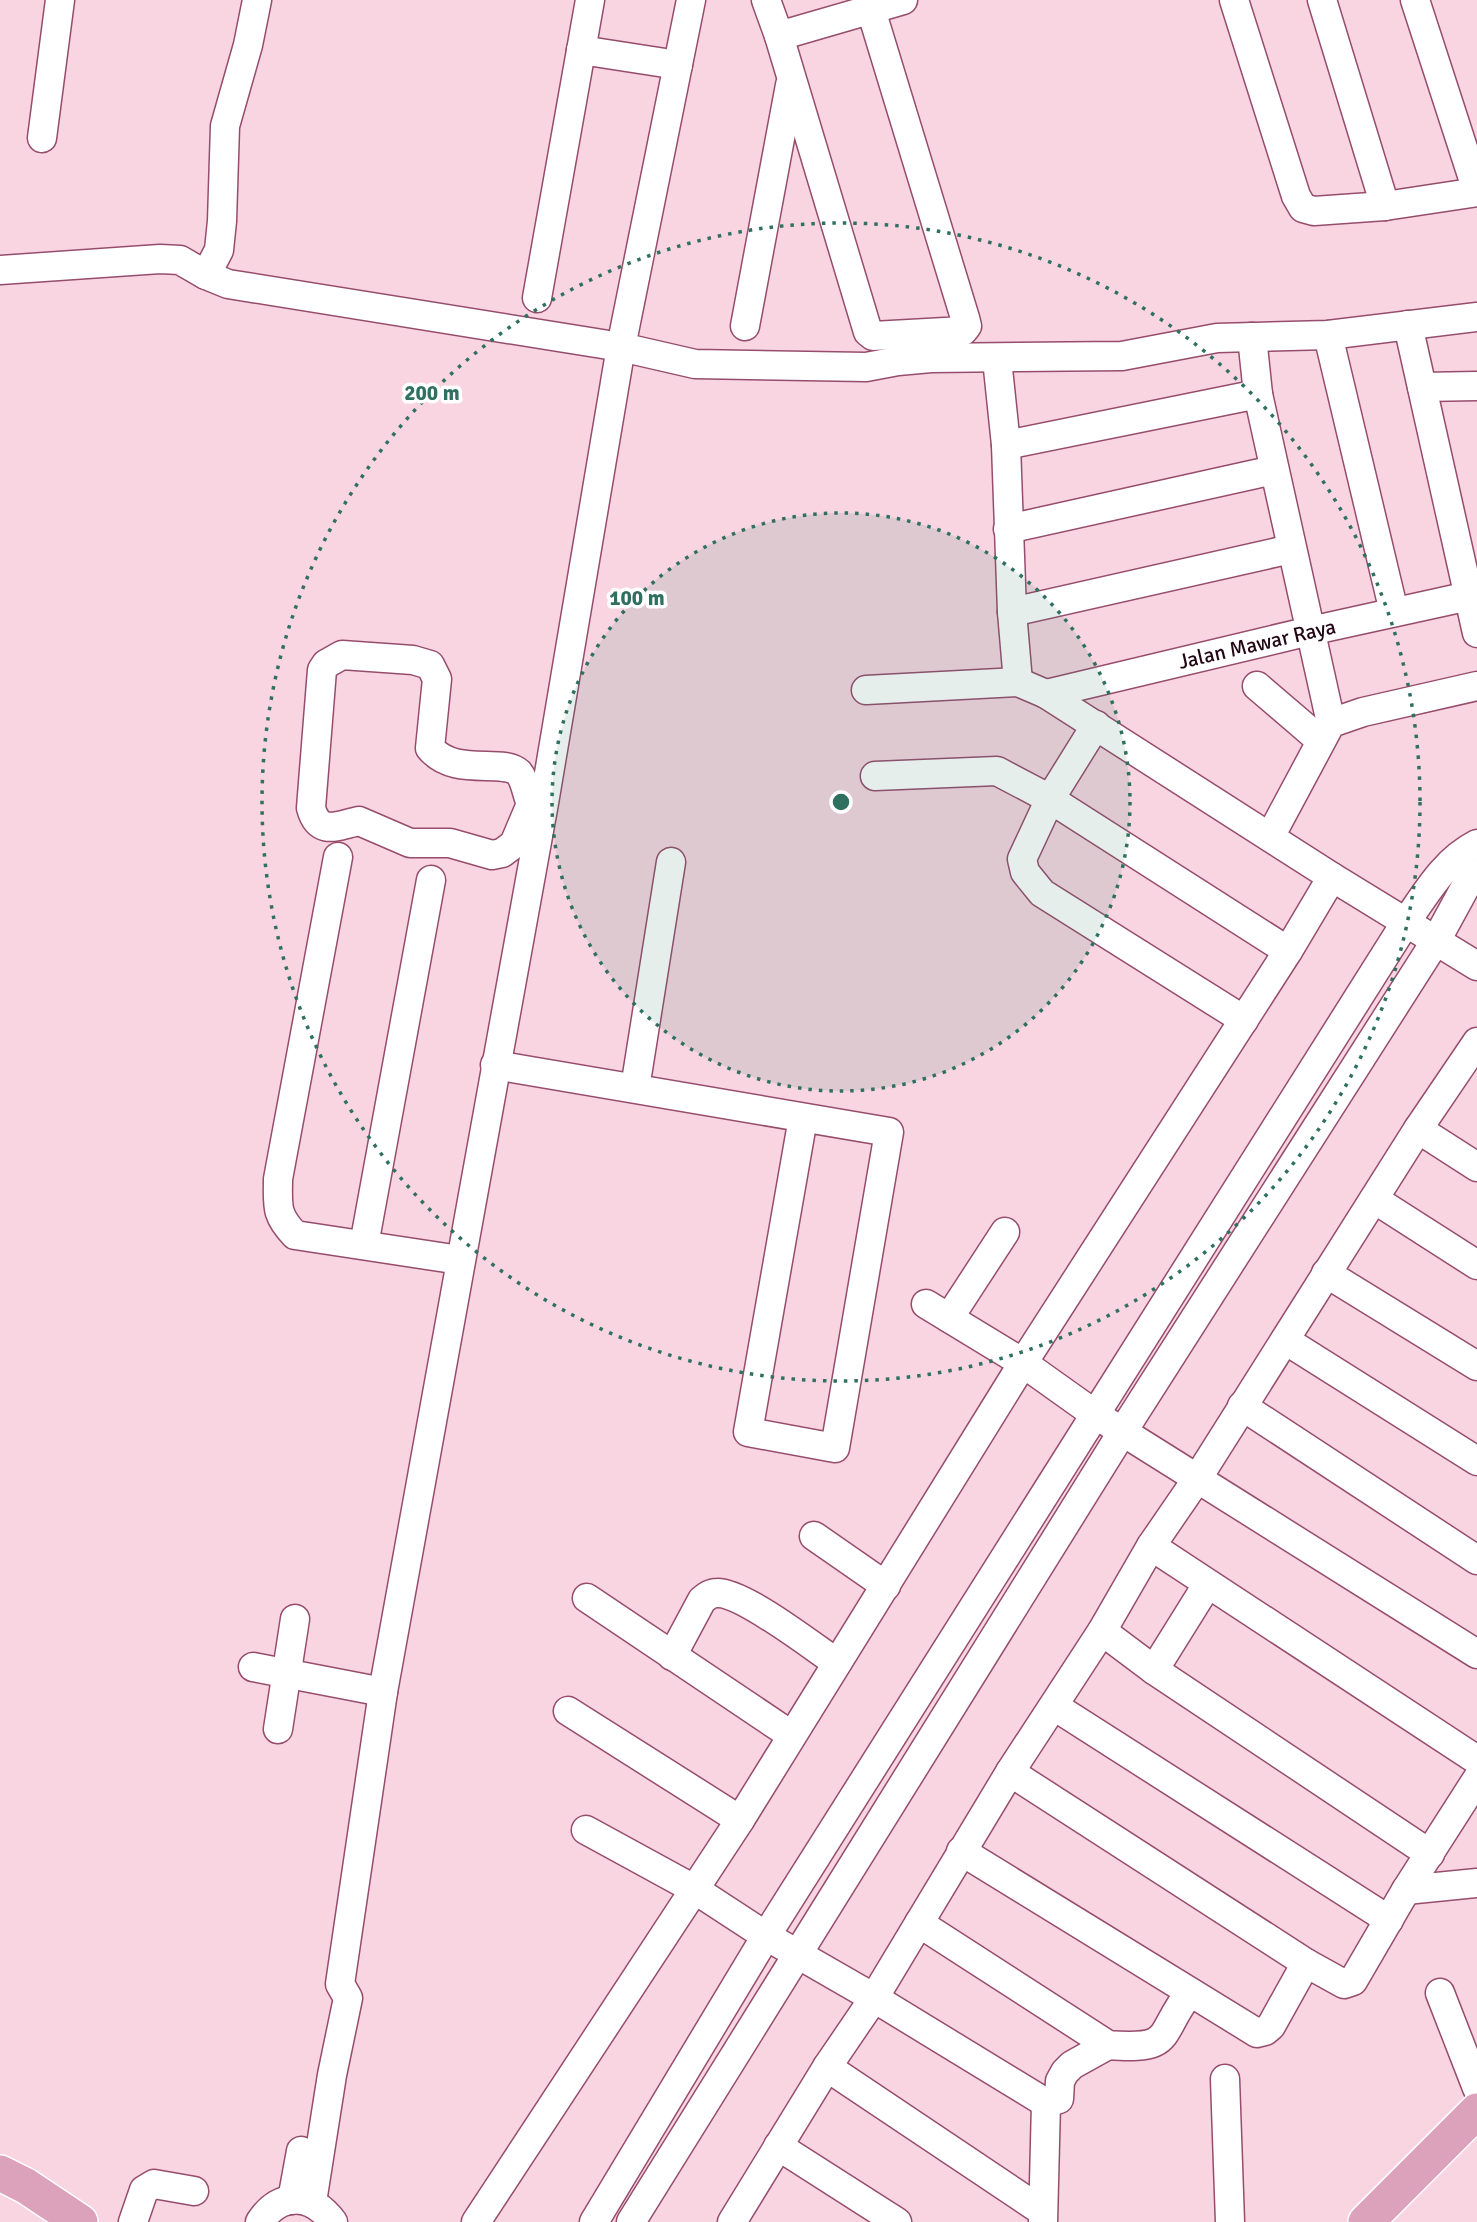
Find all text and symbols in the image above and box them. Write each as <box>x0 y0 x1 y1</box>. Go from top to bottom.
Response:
text: 200 m <box>404 380 460 406</box>
text: 100 m <box>609 585 665 611</box>
street label: Jalan Mawar Raya <box>1176 613 1338 675</box>
centre of rings <box>829 790 853 814</box>

